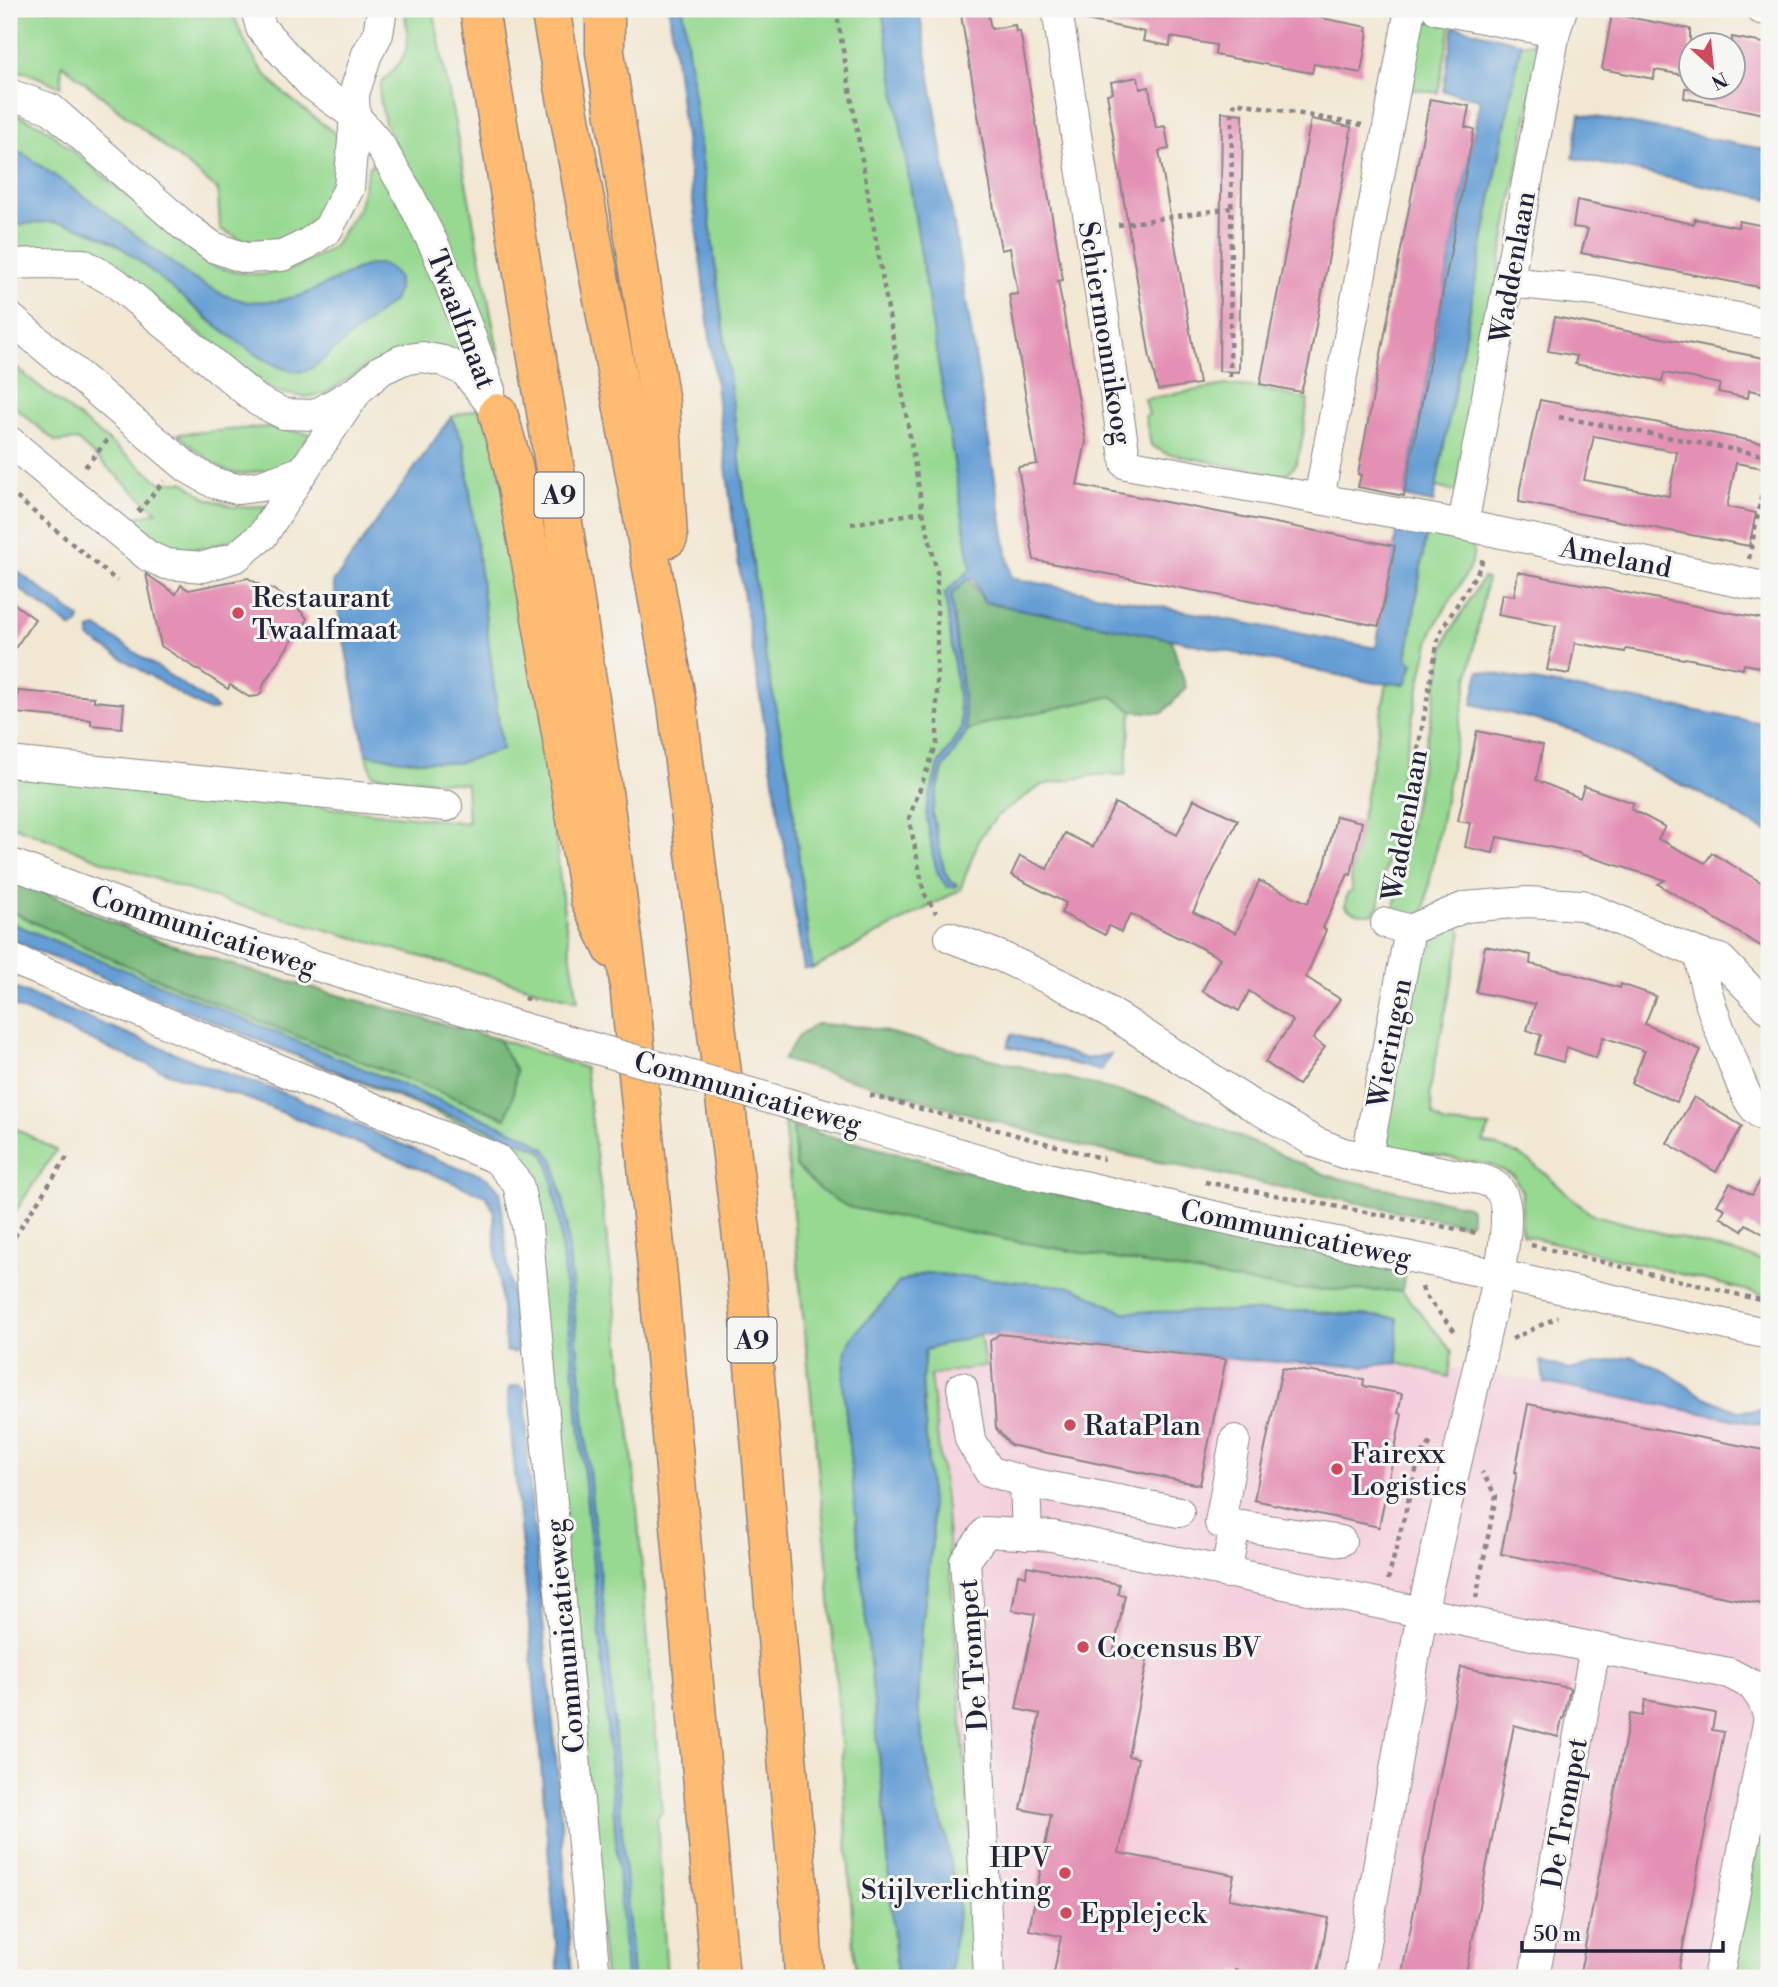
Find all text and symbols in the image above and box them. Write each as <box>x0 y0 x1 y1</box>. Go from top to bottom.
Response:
north arrow <box>1676 32 1746 102</box>
text: N <box>1707 66 1731 94</box>
street label: Waddenlaan <box>1483 188 1544 347</box>
street label: Schiermonnikoog <box>1070 219 1140 448</box>
street label: Twaalfmaat <box>418 245 503 394</box>
road number: A9 <box>534 472 584 517</box>
street label: Ameland <box>1556 530 1675 586</box>
place label: Restaurant Twaalfmaat <box>252 581 398 648</box>
marker: Restaurant Twaalfmaat <box>230 605 246 621</box>
street label: Waddenlaan <box>1375 746 1436 905</box>
street label: Communicatieweg <box>86 878 321 985</box>
street label: Wieringen <box>1361 975 1420 1112</box>
street label: Communicatieweg <box>630 1044 866 1143</box>
street label: Communicatieweg <box>1177 1193 1415 1276</box>
road number: A9 <box>728 1317 776 1362</box>
place label: RataPlan <box>1084 1409 1201 1444</box>
marker: RataPlan <box>1062 1417 1078 1433</box>
place label: Fairexx Logistics <box>1351 1437 1467 1504</box>
marker: Fairexx Logistics <box>1329 1461 1345 1477</box>
street label: Communicatieweg <box>538 1517 593 1755</box>
street label: De Trompet <box>951 1578 996 1732</box>
place label: Cocensus BV <box>1097 1631 1262 1666</box>
marker: Cocensus BV <box>1075 1639 1091 1655</box>
street label: De Trompet <box>1535 1735 1596 1891</box>
place label: HPV Stijlverlichting <box>861 1841 1052 1908</box>
marker: HPV Stijlverlichting <box>1057 1865 1073 1881</box>
place label: Epplejeck <box>1080 1897 1208 1932</box>
marker: Epplejeck <box>1058 1905 1074 1921</box>
scale bar <box>1522 1910 1724 1954</box>
text: 50 m <box>1533 1922 1581 1948</box>

